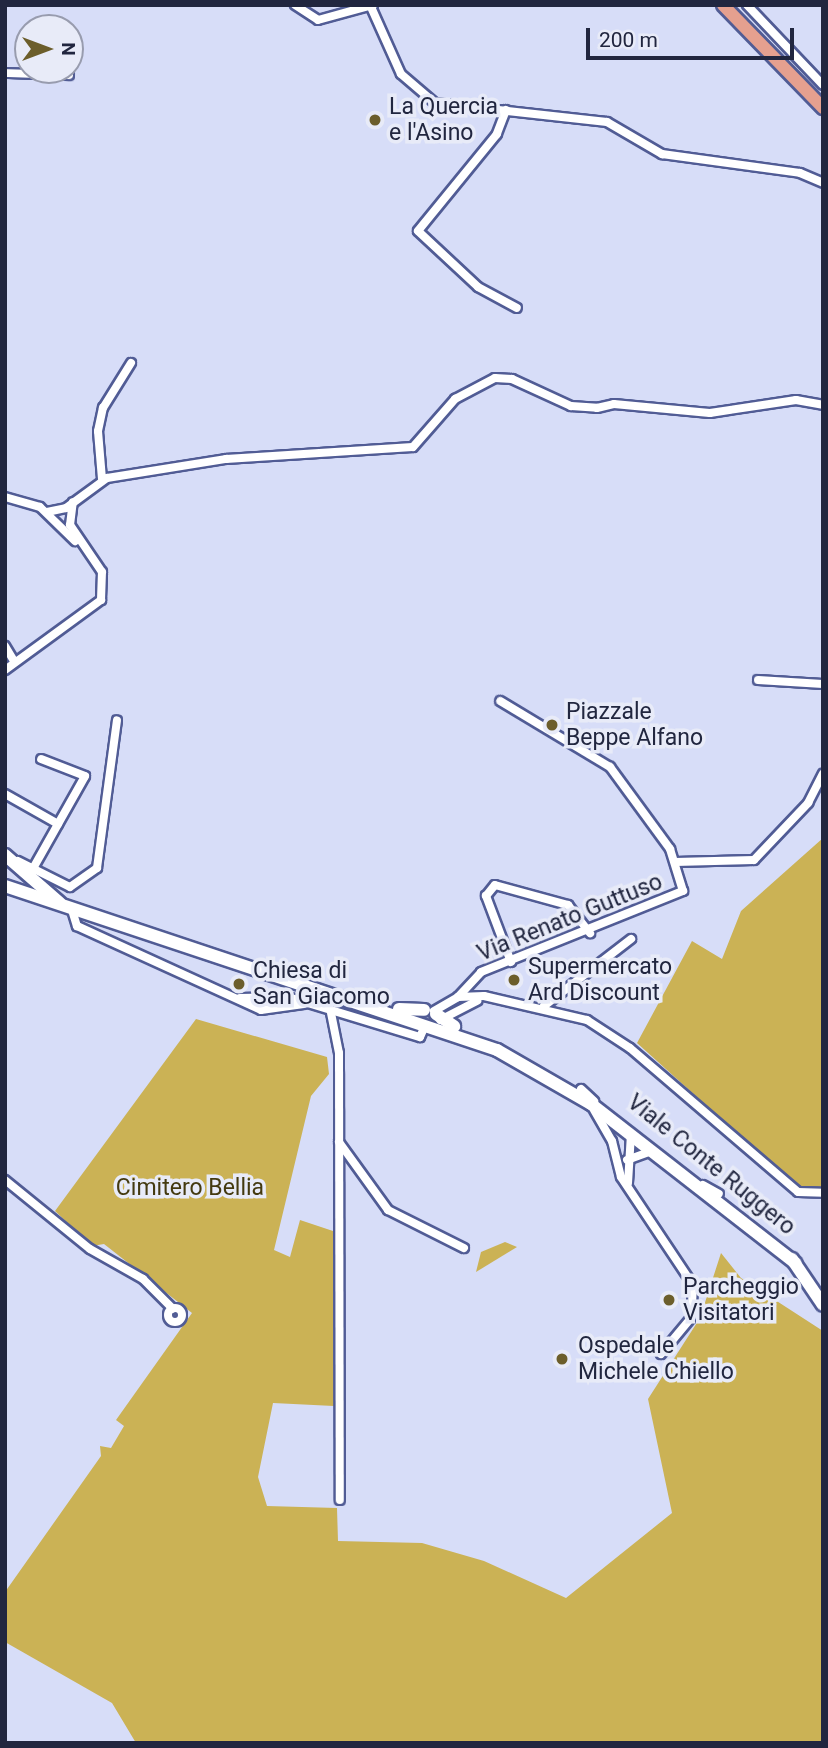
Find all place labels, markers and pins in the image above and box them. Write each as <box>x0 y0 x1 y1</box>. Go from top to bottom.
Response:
place label: La Quercia e l'Asino <box>389 93 498 147</box>
marker: La Quercia e l'Asino <box>367 112 383 128</box>
place label: Piazzale Beppe Alfano <box>566 698 703 752</box>
marker: Piazzale Beppe Alfano <box>544 717 560 733</box>
place label: Supermercato Ard Discount <box>528 953 672 1007</box>
place label: Chiesa di San Giacomo <box>253 957 390 1011</box>
marker: Supermercato Ard Discount <box>506 972 522 988</box>
marker: Chiesa di San Giacomo <box>231 976 247 992</box>
place label: Parcheggio Visitatori <box>683 1273 799 1327</box>
marker: Parcheggio Visitatori <box>661 1292 677 1308</box>
place label: Ospedale Michele Chiello <box>578 1332 734 1386</box>
marker: Ospedale Michele Chiello <box>552 1349 572 1369</box>

